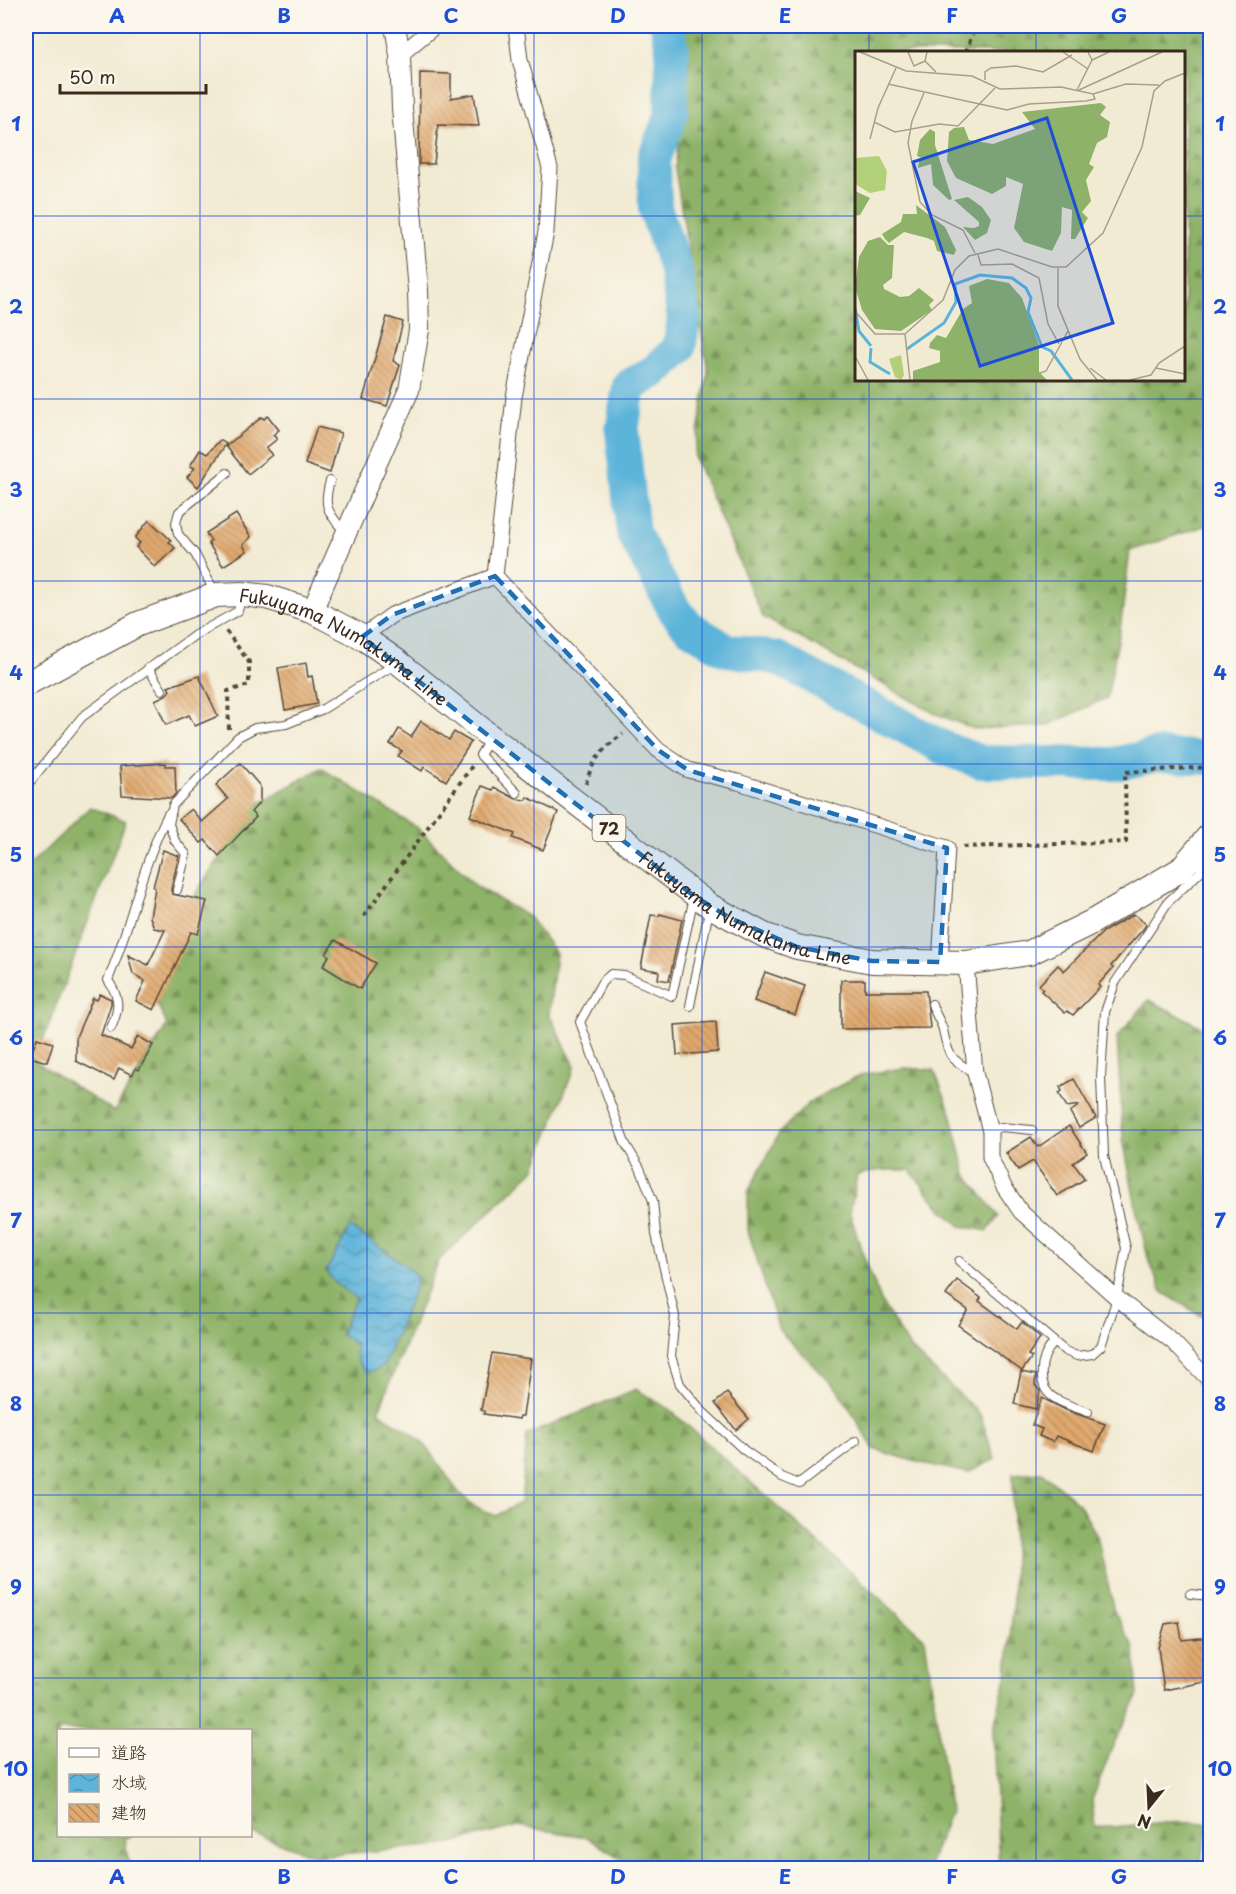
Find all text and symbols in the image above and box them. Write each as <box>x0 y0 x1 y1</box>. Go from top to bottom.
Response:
text: A <box>109 0 125 30</box>
text: B <box>277 0 291 30</box>
text: C <box>443 0 459 30</box>
text: D <box>610 0 626 30</box>
text: E <box>779 0 791 30</box>
text: F <box>946 0 958 30</box>
text: G <box>1111 0 1127 30</box>
inset map <box>855 51 1185 381</box>
scale bar <box>60 57 206 95</box>
text: 50 m <box>69 63 116 90</box>
text: 1 <box>11 108 21 138</box>
text: 1 <box>1215 108 1225 138</box>
text: 2 <box>9 291 23 321</box>
text: 2 <box>1213 291 1227 321</box>
text: 3 <box>9 474 23 504</box>
text: 3 <box>1213 474 1227 504</box>
street label: Fukuyama Numakuma Line <box>238 580 454 711</box>
text: 4 <box>9 657 23 687</box>
text: 4 <box>1213 657 1227 687</box>
road number: 72 <box>592 815 626 841</box>
text: 5 <box>10 839 22 869</box>
text: 5 <box>1214 839 1226 869</box>
street label: Fukuyama Numakuma Line <box>634 843 854 970</box>
text: 6 <box>9 1022 23 1052</box>
text: 6 <box>1213 1022 1227 1052</box>
text: 7 <box>10 1205 22 1235</box>
text: 7 <box>1214 1205 1226 1235</box>
text: 8 <box>10 1388 22 1418</box>
text: 8 <box>1214 1388 1226 1418</box>
text: 9 <box>10 1571 22 1601</box>
text: 9 <box>1214 1571 1226 1601</box>
legend <box>57 1729 252 1837</box>
text: 道路 <box>111 1738 147 1765</box>
text: 10 <box>4 1753 28 1783</box>
text: 10 <box>1208 1753 1232 1783</box>
text: 水域 <box>111 1768 147 1795</box>
north arrow <box>1119 1777 1179 1837</box>
text: 建物 <box>111 1798 147 1825</box>
text: N <box>1134 1809 1154 1836</box>
text: A <box>109 1861 125 1891</box>
text: B <box>277 1861 291 1891</box>
text: C <box>443 1861 459 1891</box>
text: D <box>610 1861 626 1891</box>
text: E <box>779 1861 791 1891</box>
text: F <box>946 1861 958 1891</box>
text: G <box>1111 1861 1127 1891</box>

